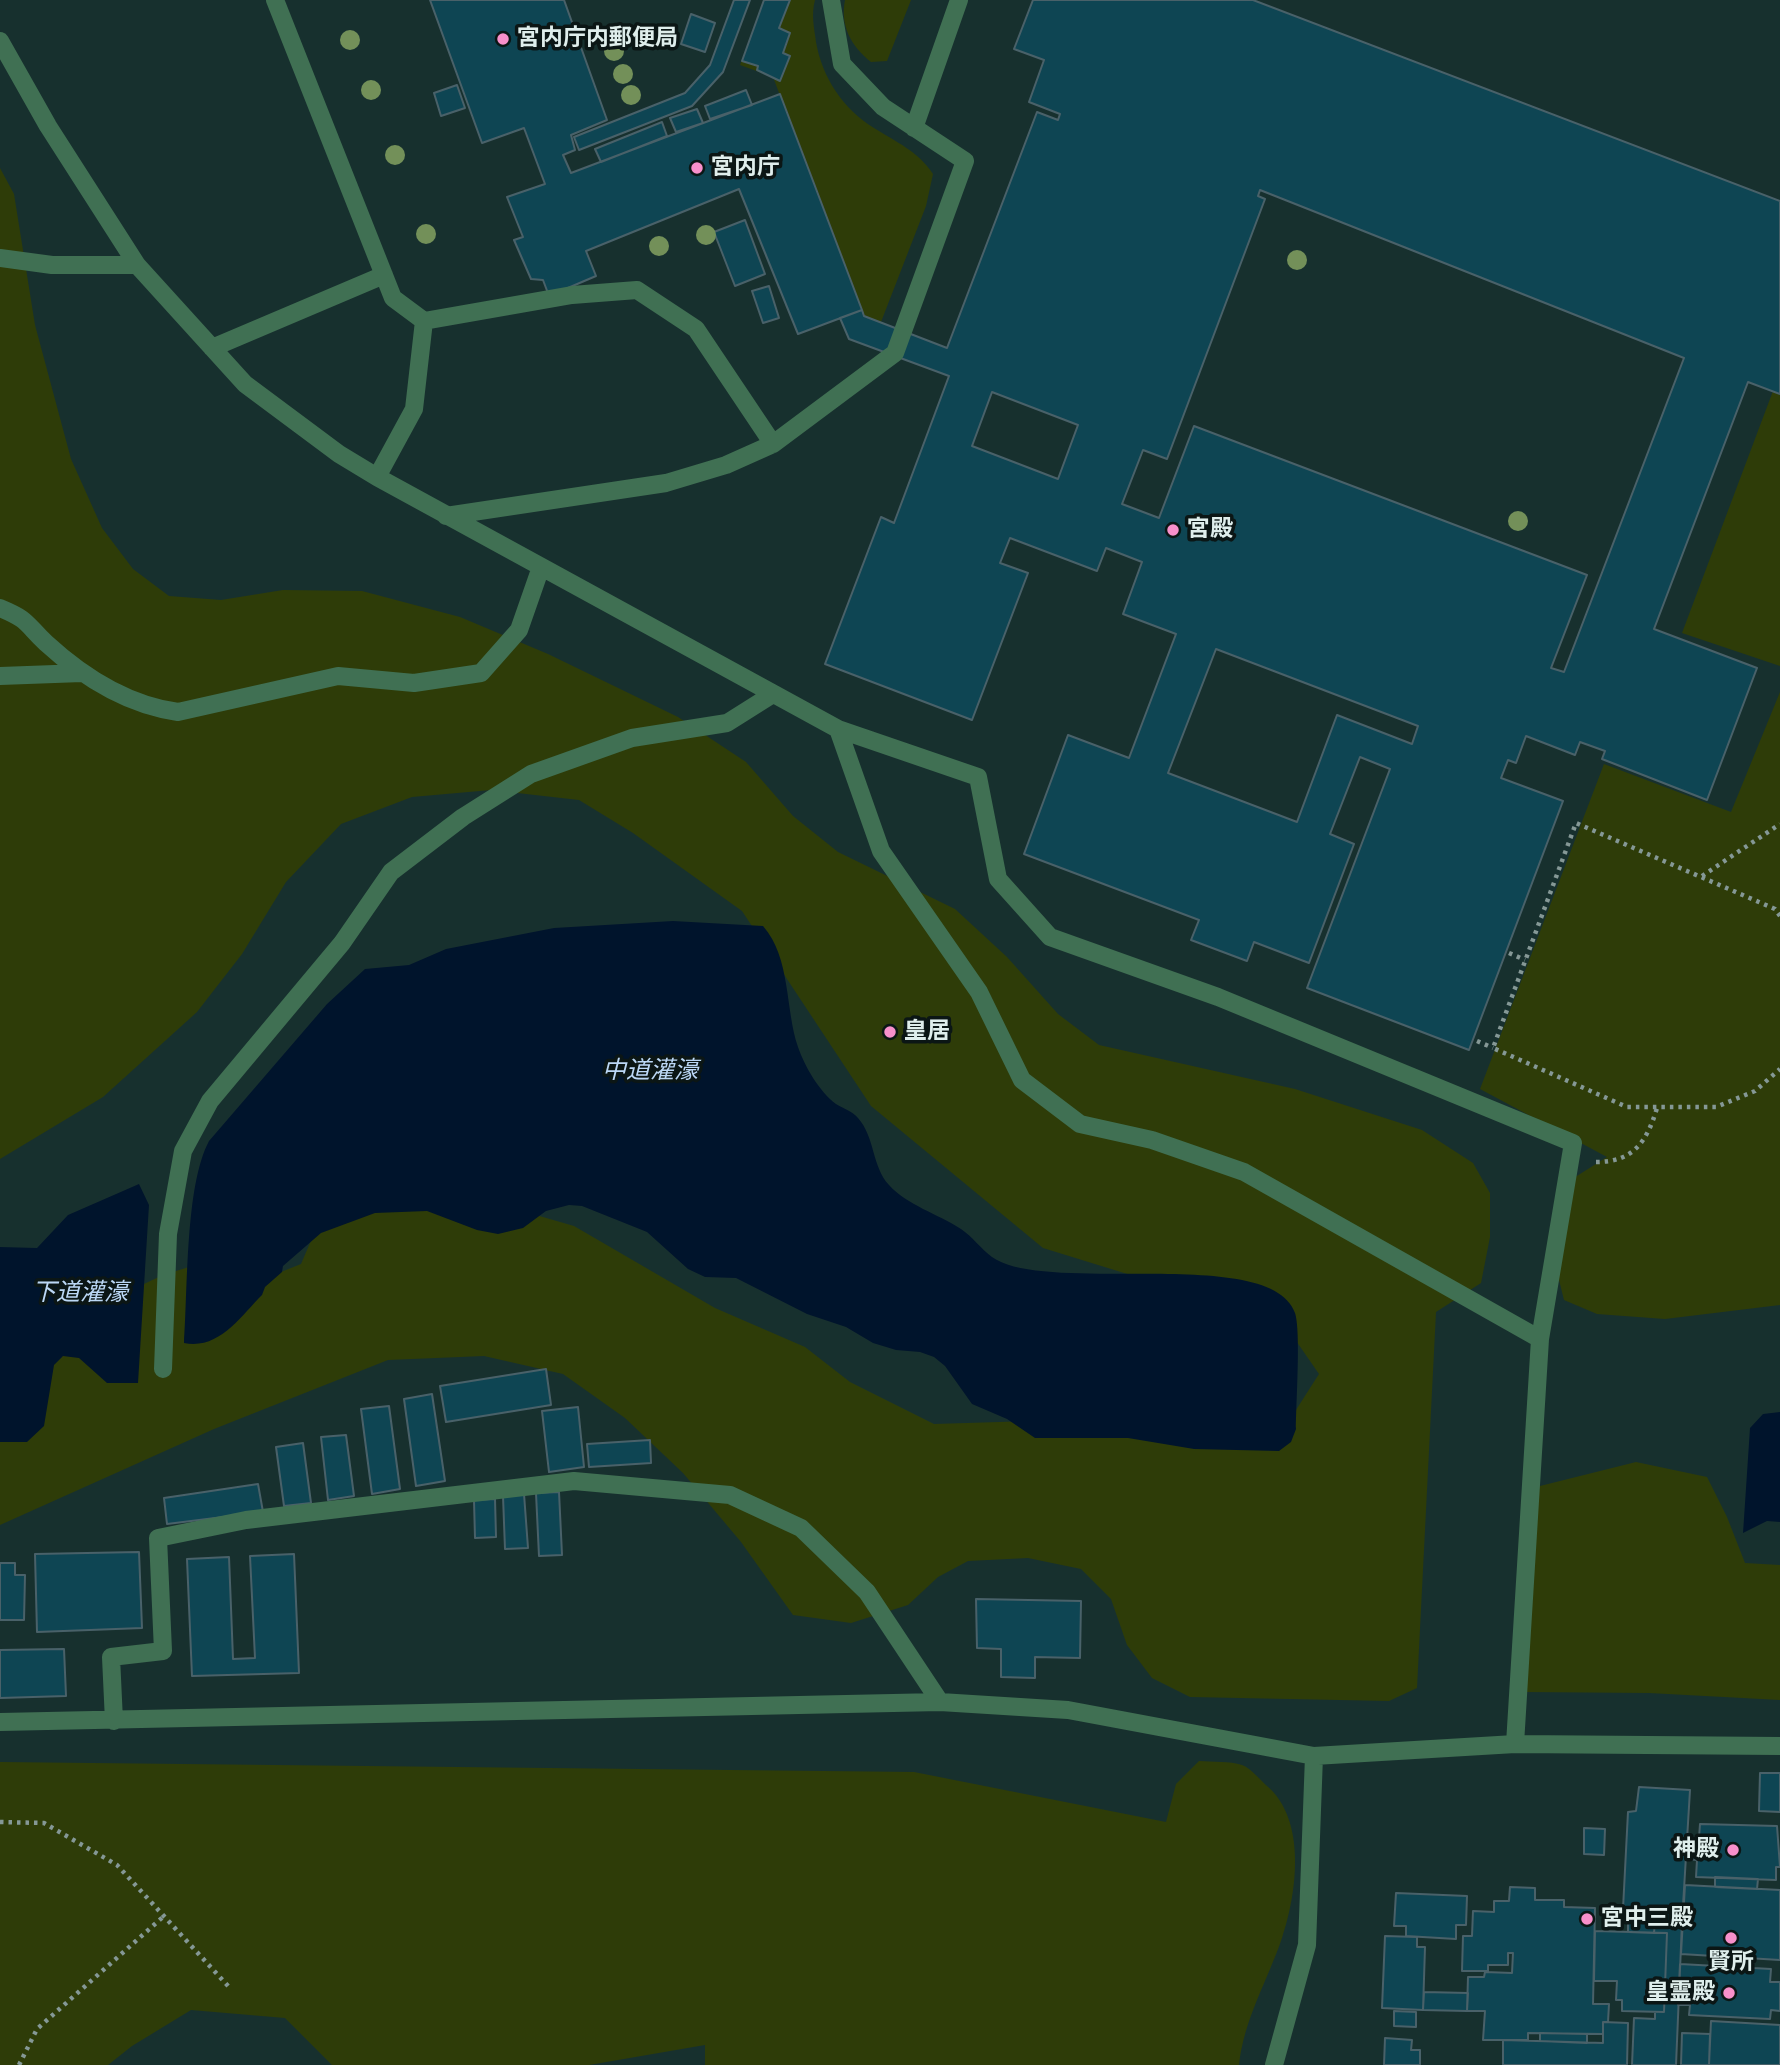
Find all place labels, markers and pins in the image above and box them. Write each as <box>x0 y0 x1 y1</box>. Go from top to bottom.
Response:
place label: 宮内庁内郵便局 <box>517 25 678 53</box>
marker: 宮内庁内郵便局 <box>495 31 511 47</box>
place label: 宮内庁 <box>711 154 780 182</box>
marker: 宮内庁 <box>689 160 705 176</box>
place label: 宮殿 <box>1187 516 1233 544</box>
marker: 宮殿 <box>1165 522 1181 538</box>
place label: 皇居 <box>904 1018 950 1046</box>
marker: 皇居 <box>882 1024 898 1040</box>
place label: 神殿 <box>1673 1836 1719 1864</box>
marker: 神殿 <box>1725 1842 1741 1858</box>
place label: 宮中三殿 <box>1601 1905 1693 1933</box>
marker: 宮中三殿 <box>1579 1911 1595 1927</box>
marker: 賢所 <box>1723 1930 1739 1946</box>
place label: 賢所 <box>1708 1949 1754 1977</box>
place label: 皇霊殿 <box>1646 1979 1715 2007</box>
marker: 皇霊殿 <box>1721 1985 1737 2001</box>

